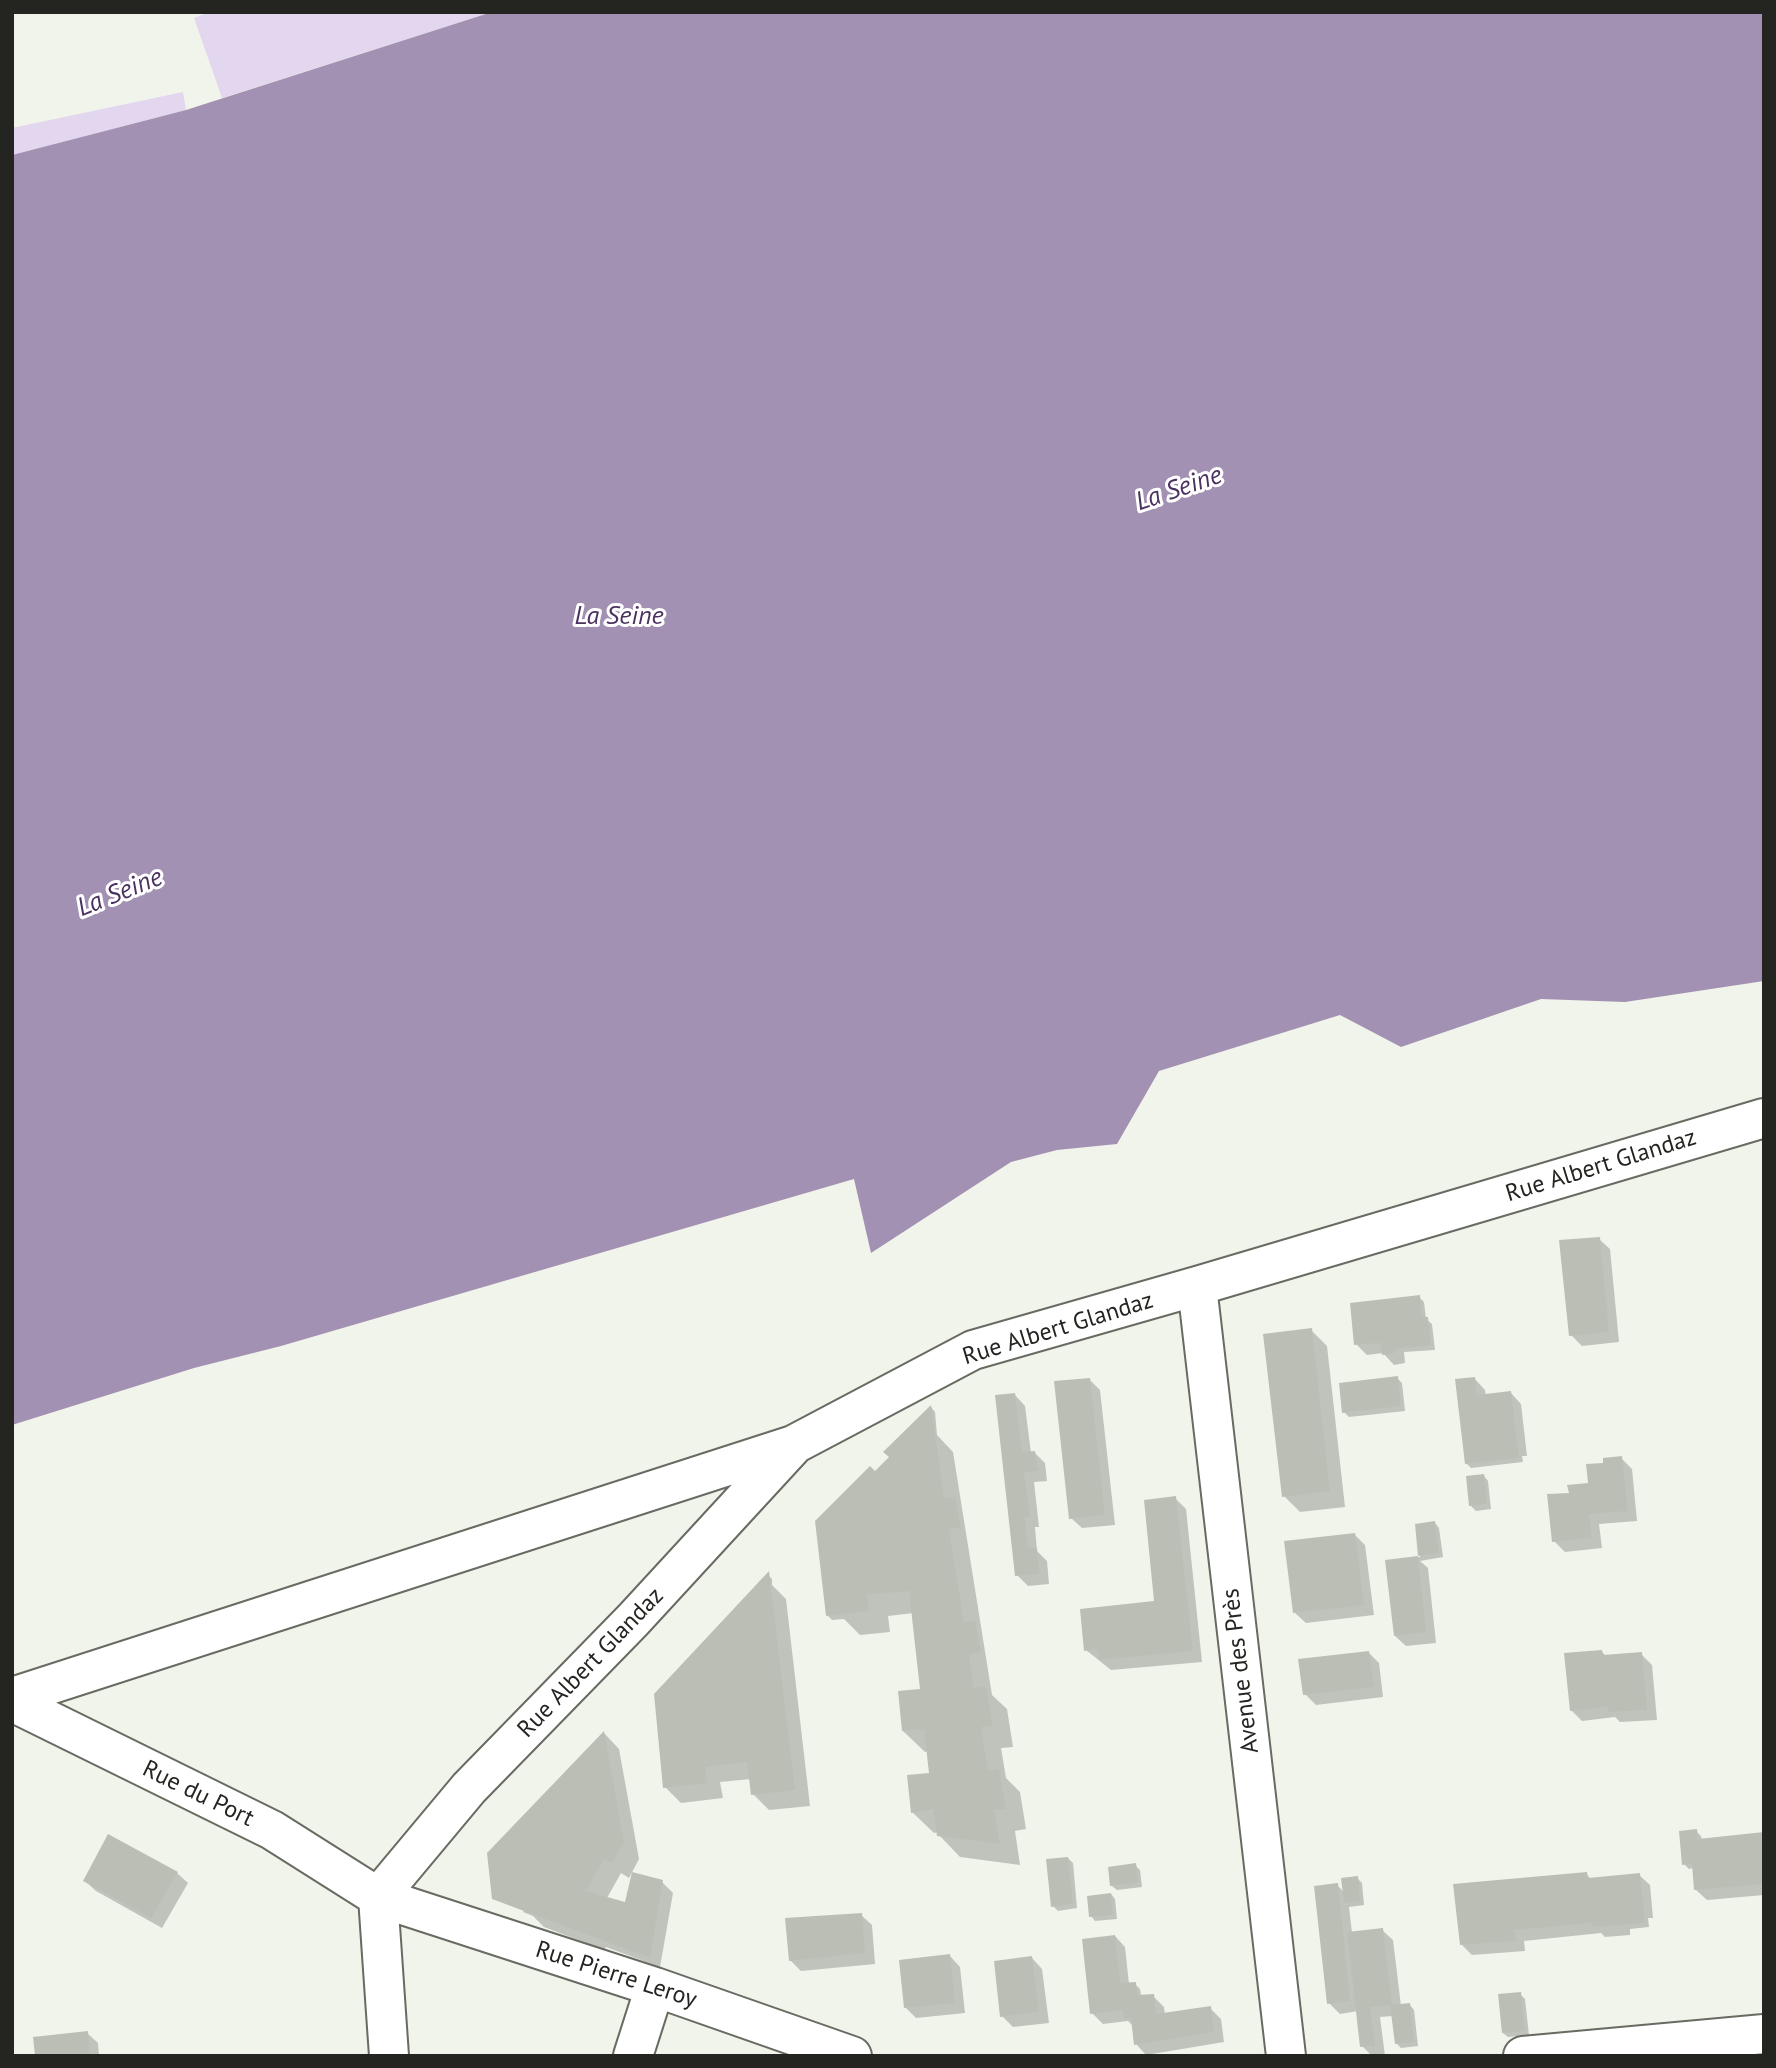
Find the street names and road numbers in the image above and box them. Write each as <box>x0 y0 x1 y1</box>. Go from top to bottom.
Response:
street label: Rue Albert Glandaz <box>1502 1123 1700 1209</box>
street label: Rue Albert Glandaz <box>959 1286 1157 1372</box>
street label: Rue Albert Glandaz <box>512 1582 670 1744</box>
street label: Avenue des Près <box>1217 1587 1265 1755</box>
street label: Rue du Port <box>138 1755 258 1833</box>
street label: Rue Pierre Leroy <box>532 1935 700 2015</box>

